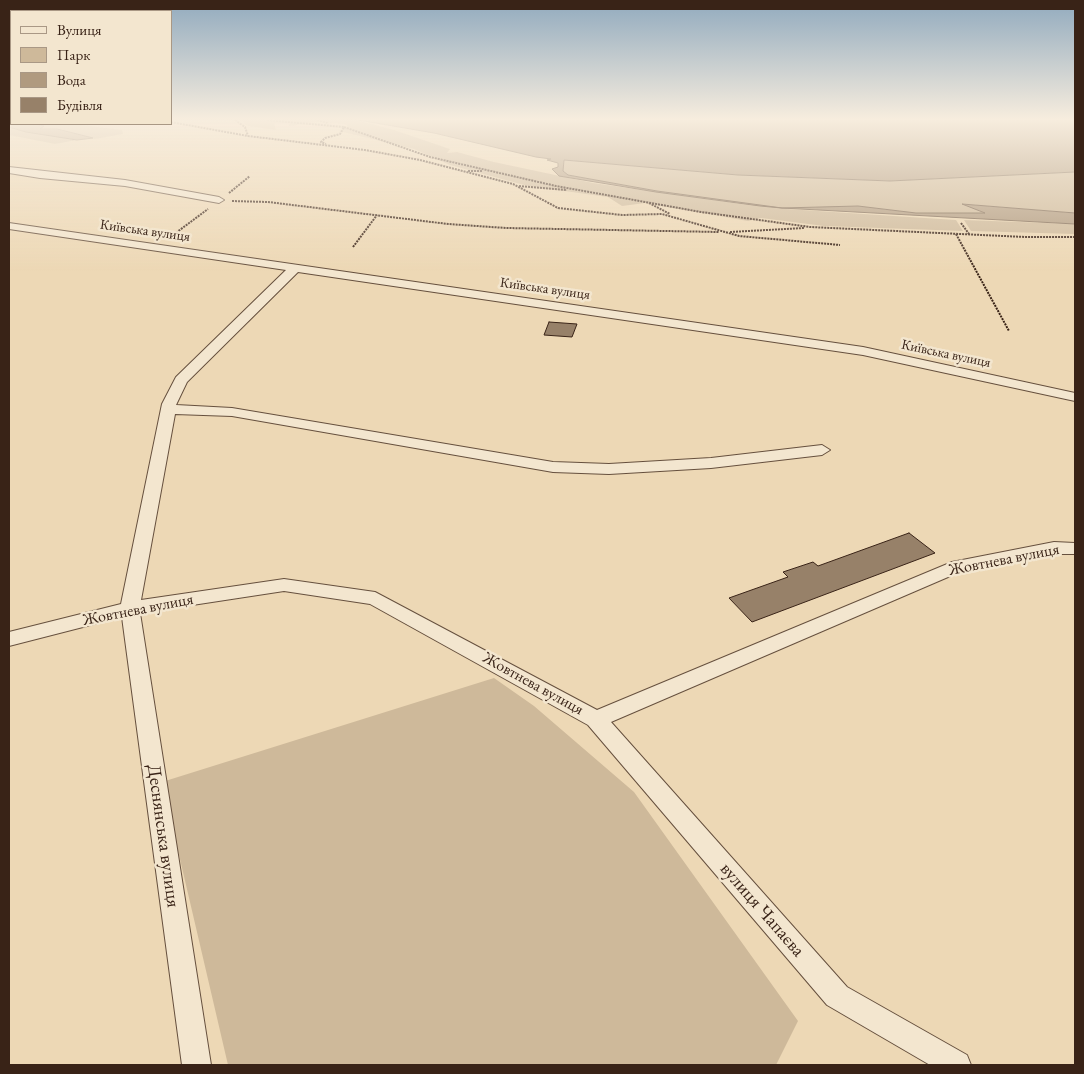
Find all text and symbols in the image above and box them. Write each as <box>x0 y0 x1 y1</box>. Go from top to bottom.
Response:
legend <box>10 10 172 125</box>
text: Вулиця <box>57 20 102 39</box>
text: Парк <box>57 45 90 64</box>
text: Вода <box>57 70 86 89</box>
text: Будівля <box>57 95 103 114</box>
street label: Київська вулиця <box>99 216 191 246</box>
street label: Київська вулиця <box>499 274 591 304</box>
street label: Київська вулиця <box>900 336 992 372</box>
street label: Жовтнева вулиця <box>947 540 1061 580</box>
street label: Жовтнева вулиця <box>81 590 195 630</box>
street label: Жовтнева вулиця <box>479 648 587 720</box>
street label: Деснянська вулиця <box>142 763 184 909</box>
street label: вулиця Чапаєва <box>715 858 809 962</box>

